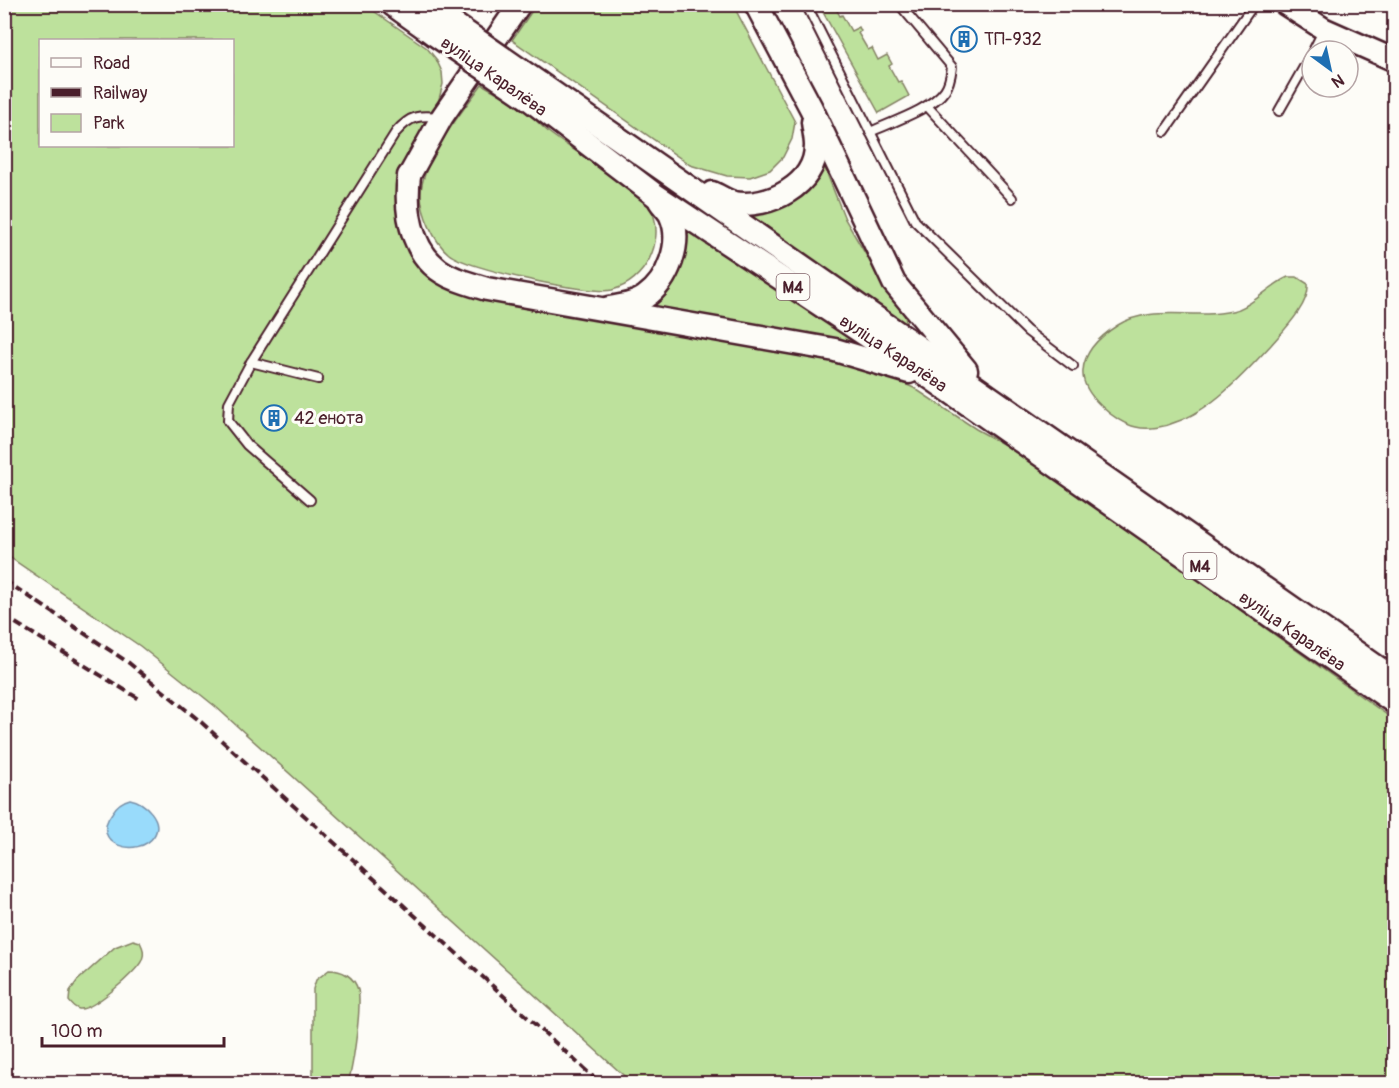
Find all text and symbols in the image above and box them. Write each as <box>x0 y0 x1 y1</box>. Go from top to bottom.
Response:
building icon: ТП-932 <box>949 24 979 54</box>
place label: ТП-932 <box>984 28 1042 51</box>
street label: вуліца Каралёва <box>436 31 551 122</box>
legend <box>39 39 234 147</box>
north arrow <box>1300 39 1360 99</box>
text: Road <box>93 52 130 75</box>
text: N <box>1327 69 1348 92</box>
text: Railway <box>93 82 148 105</box>
text: Park <box>93 112 125 135</box>
road number: М4 <box>776 274 810 300</box>
street label: вуліца Каралёва <box>835 309 952 398</box>
building icon: 42 енота <box>259 403 289 433</box>
place label: 42 енота <box>294 407 363 430</box>
road number: М4 <box>1184 553 1216 579</box>
street label: вуліца Каралёва <box>1234 586 1350 676</box>
scale bar <box>42 1010 224 1048</box>
text: 100 m <box>51 1020 103 1043</box>

